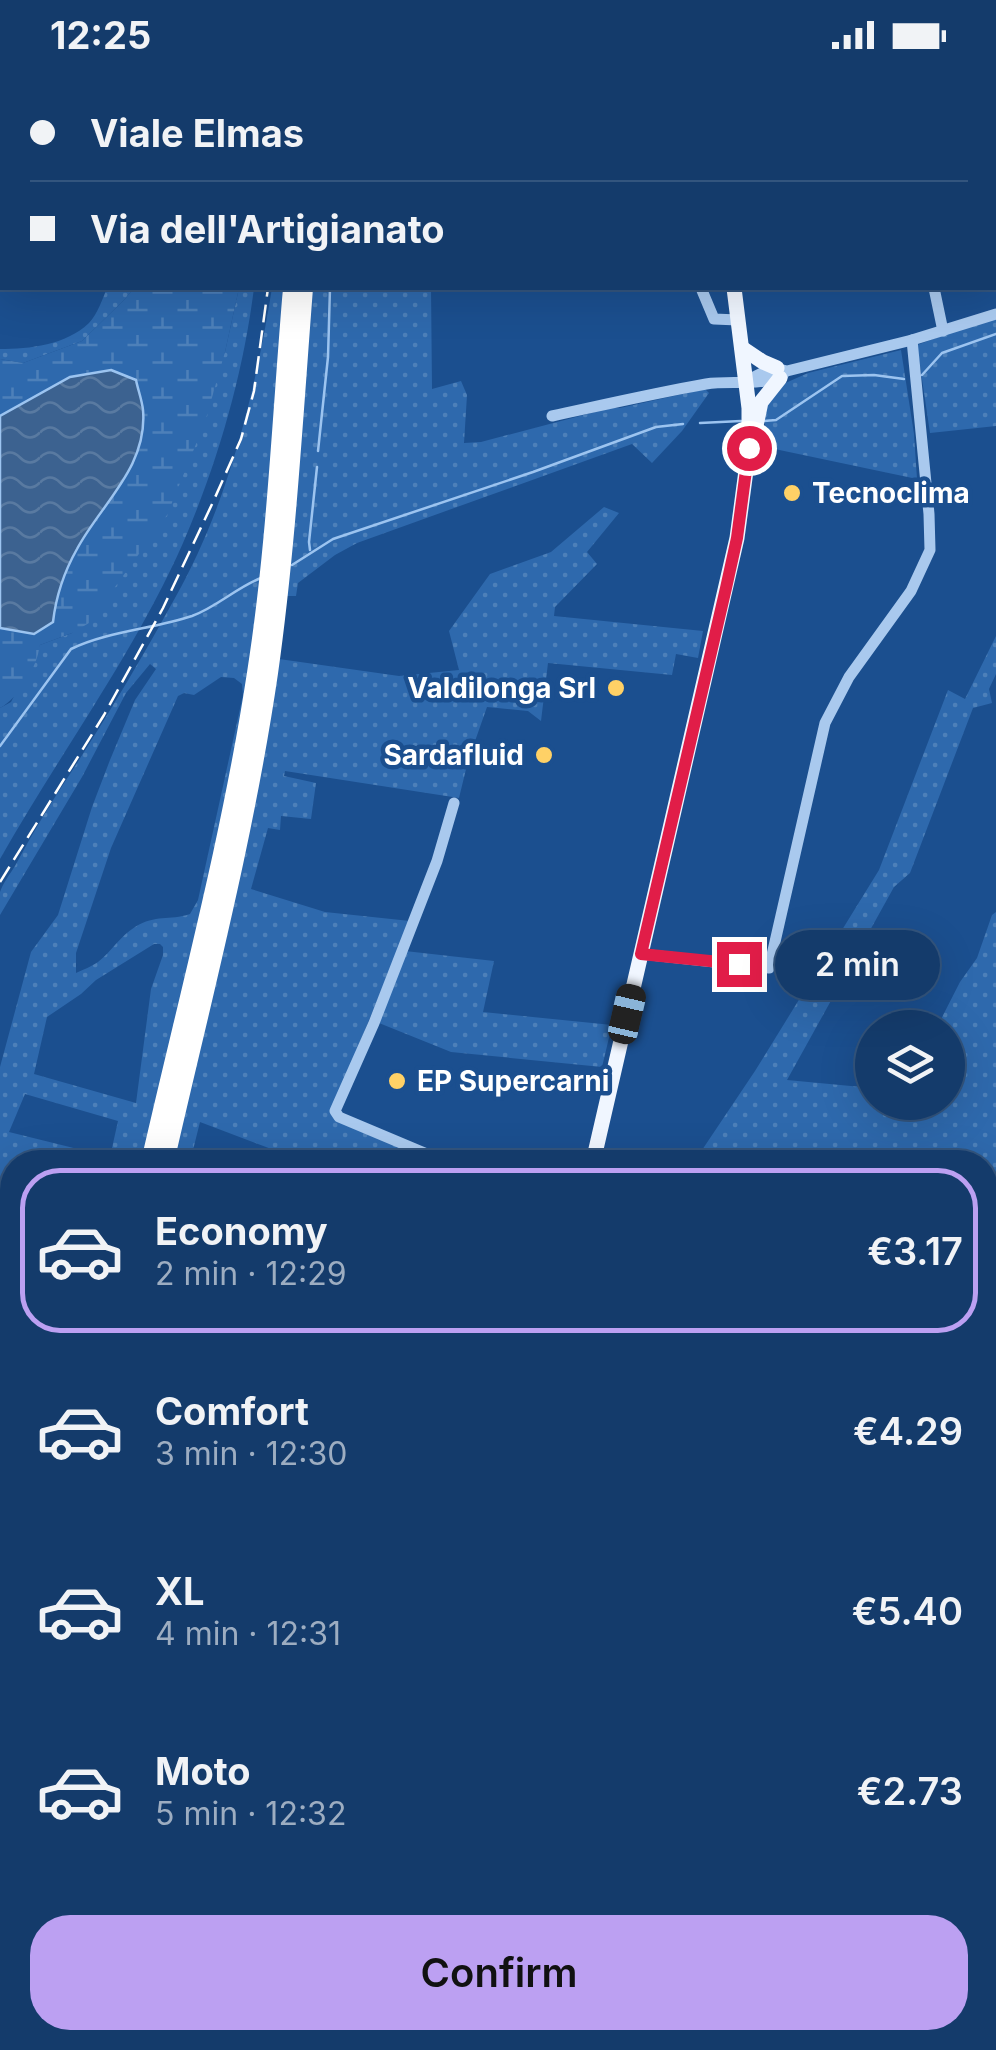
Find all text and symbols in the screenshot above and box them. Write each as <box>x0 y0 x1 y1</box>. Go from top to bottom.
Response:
text: 12:25 <box>50 12 151 58</box>
text: Viale Elmas <box>90 110 304 156</box>
text: Via dell'Artigianato <box>90 206 445 252</box>
route start <box>727 426 772 471</box>
place label: Tecnoclima <box>812 476 970 510</box>
marker: Tecnoclima <box>781 482 803 504</box>
place label: Valdilonga Srl <box>407 671 596 705</box>
marker: Valdilonga Srl <box>605 677 627 699</box>
place label: Sardafluid <box>383 738 524 772</box>
marker: Sardafluid <box>533 744 555 766</box>
callout: 2 min <box>774 929 939 999</box>
route end <box>717 942 762 987</box>
text: 2 min <box>815 945 900 984</box>
car <box>606 981 648 1047</box>
map controls <box>855 1010 965 1120</box>
button: layers <box>855 1010 965 1120</box>
place label: EP Supercarni <box>417 1064 609 1098</box>
marker: EP Supercarni <box>386 1070 408 1092</box>
icon: car <box>35 1206 125 1296</box>
text: Economy <box>155 1208 328 1254</box>
text: €3.17 <box>867 1228 963 1274</box>
text: 2 min · 12:29 <box>155 1254 347 1293</box>
icon: car <box>35 1386 125 1476</box>
text: Comfort <box>155 1388 309 1434</box>
text: €4.29 <box>853 1408 963 1454</box>
text: 3 min · 12:30 <box>155 1434 347 1473</box>
icon: car <box>35 1566 125 1656</box>
text: XL <box>155 1568 205 1614</box>
text: €5.40 <box>852 1588 963 1634</box>
text: 4 min · 12:31 <box>155 1614 341 1653</box>
icon: car <box>35 1746 125 1836</box>
text: Moto <box>155 1748 251 1794</box>
text: €2.73 <box>857 1768 963 1814</box>
text: 5 min · 12:32 <box>155 1794 346 1833</box>
button: Confirm <box>30 1915 968 2030</box>

